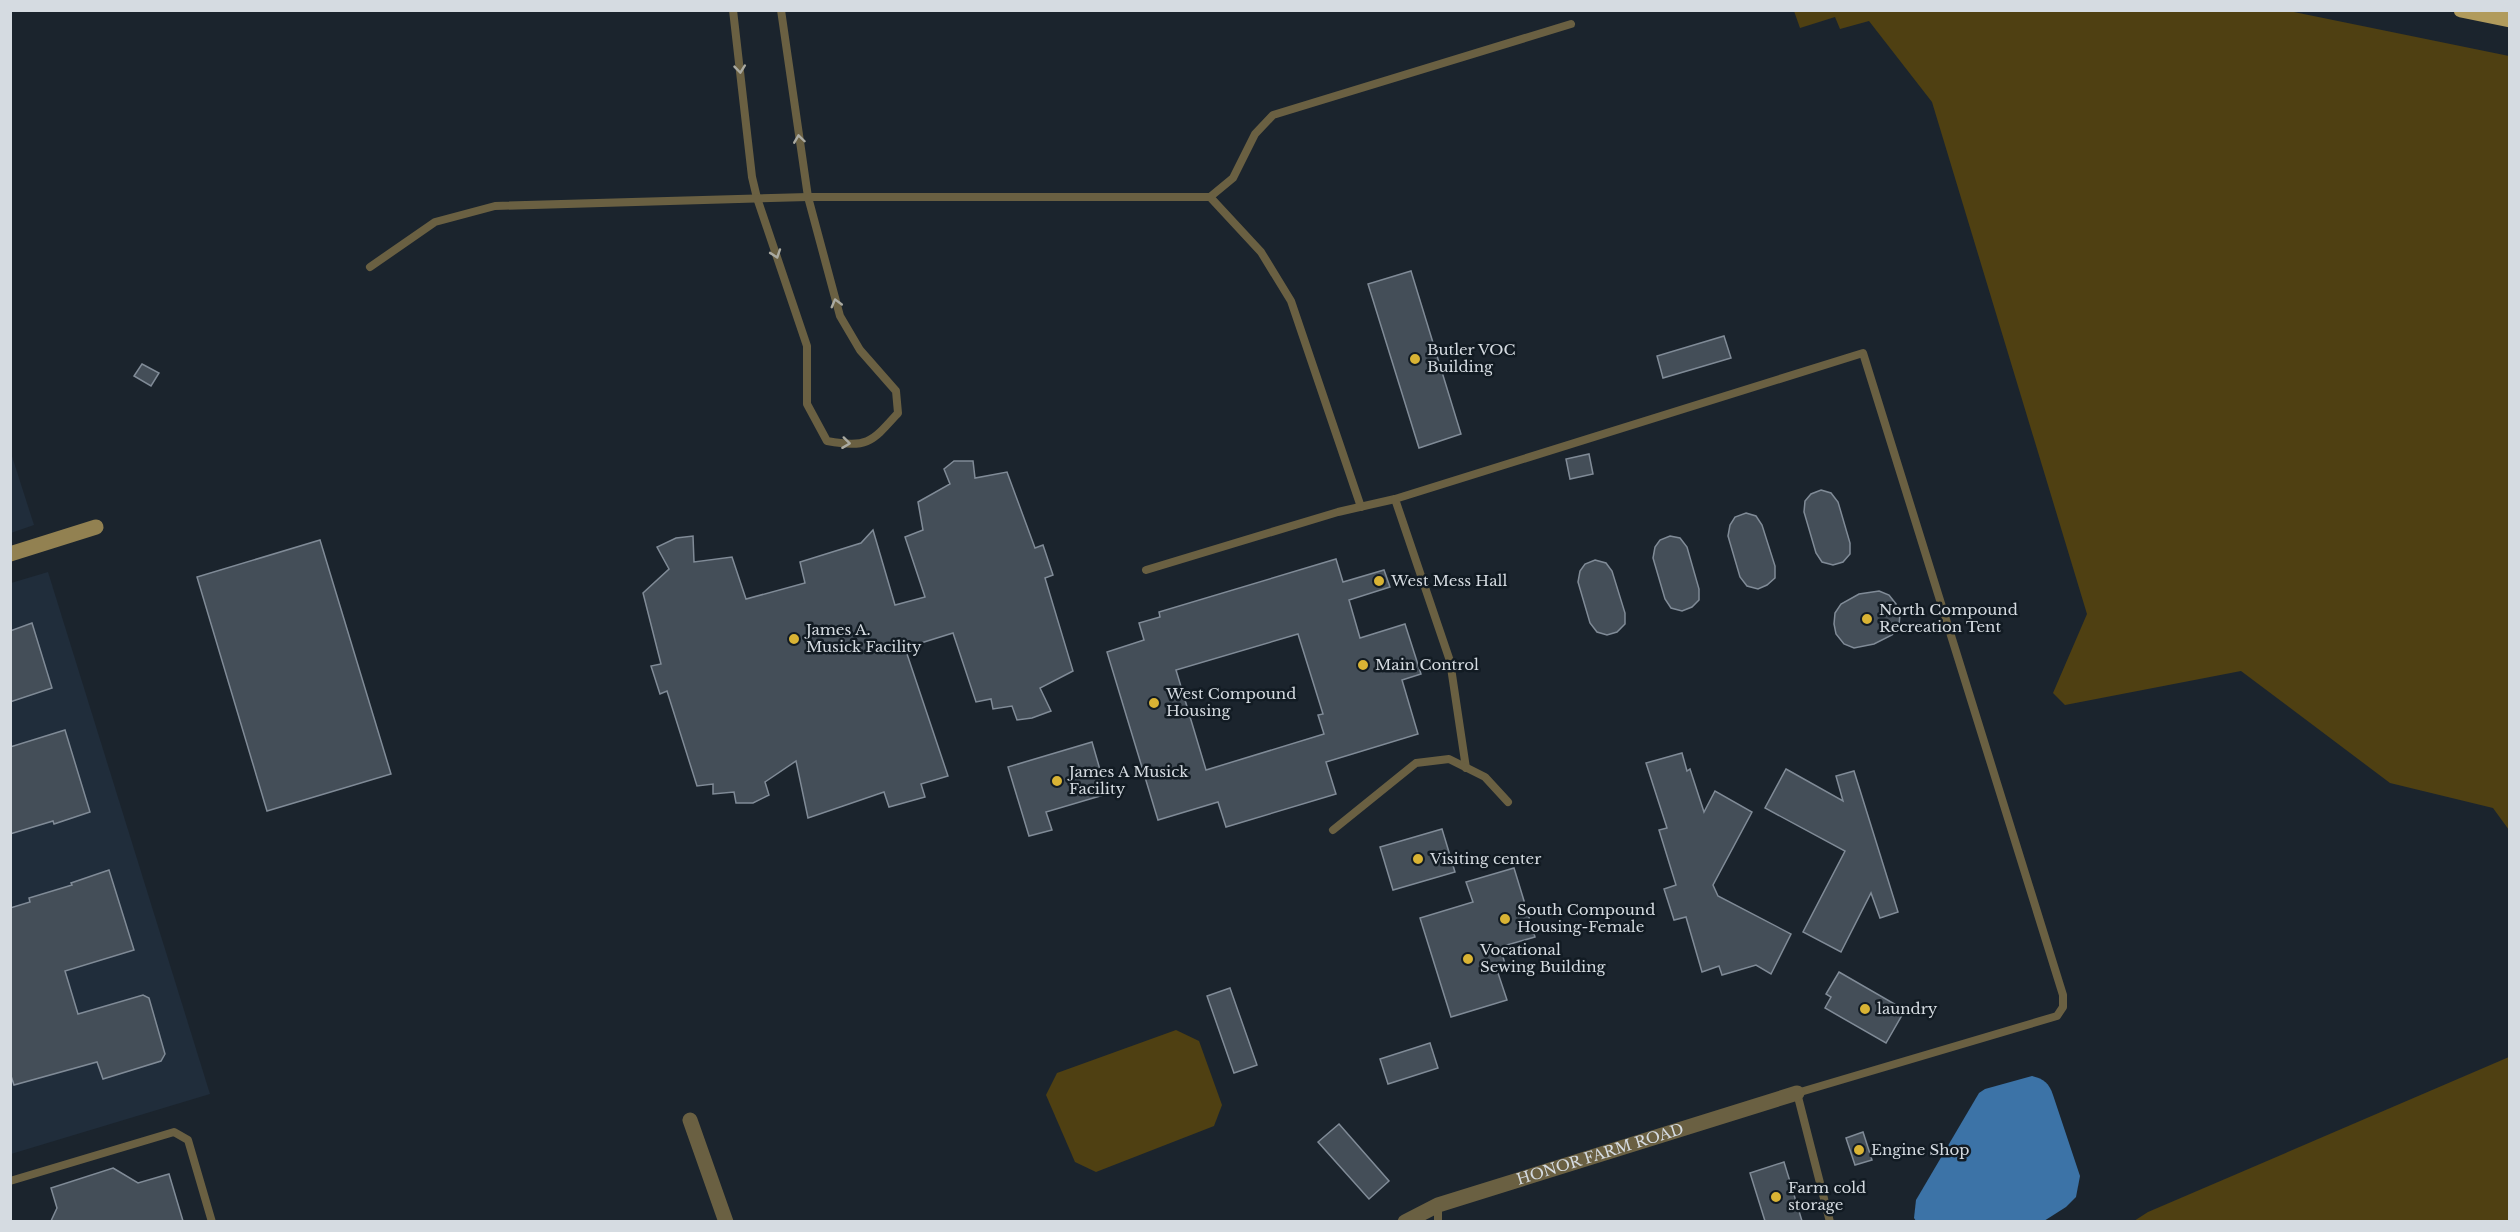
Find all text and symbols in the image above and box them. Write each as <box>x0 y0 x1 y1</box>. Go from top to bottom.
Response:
one-way arrow <box>733 64 746 73</box>
one-way arrow <box>794 135 806 144</box>
one-way arrow <box>768 248 781 259</box>
one-way arrow <box>831 298 844 308</box>
place label: Butler VOC Building <box>1427 340 1516 376</box>
marker: Butler VOC Building <box>1408 352 1422 366</box>
one-way arrow <box>841 437 850 449</box>
place label: West Mess Hall <box>1390 571 1507 590</box>
marker: West Mess Hall <box>1372 574 1386 588</box>
place label: North Compound Recreation Tent <box>1879 600 2018 636</box>
marker: North Compound Recreation Tent <box>1860 612 1874 626</box>
place label: James A. Musick Facility <box>804 620 922 656</box>
marker: James A. Musick Facility <box>787 632 801 646</box>
place label: Main Control <box>1375 655 1479 674</box>
marker: Main Control <box>1356 658 1370 672</box>
place label: West Compound Housing <box>1165 684 1296 720</box>
marker: West Compound Housing <box>1147 696 1161 710</box>
place label: James A Musick Facility <box>1067 762 1189 798</box>
marker: James A Musick Facility <box>1050 774 1064 788</box>
place label: Visiting center <box>1429 849 1542 868</box>
marker: Visiting center <box>1411 852 1425 866</box>
place label: South Compound Housing-Female <box>1517 900 1655 936</box>
marker: South Compound Housing-Female <box>1498 912 1512 926</box>
place label: Vocational Sewing Building <box>1479 940 1606 976</box>
marker: Vocational Sewing Building <box>1461 952 1475 966</box>
place label: laundry <box>1877 999 1938 1018</box>
marker: laundry <box>1858 1002 1872 1016</box>
street label: HONOR FARM ROAD <box>1514 1119 1686 1189</box>
place label: Engine Shop <box>1871 1140 1970 1159</box>
marker: Engine Shop <box>1852 1143 1866 1157</box>
place label: Farm cold storage <box>1788 1178 1866 1214</box>
marker: Farm cold storage <box>1769 1190 1783 1204</box>

